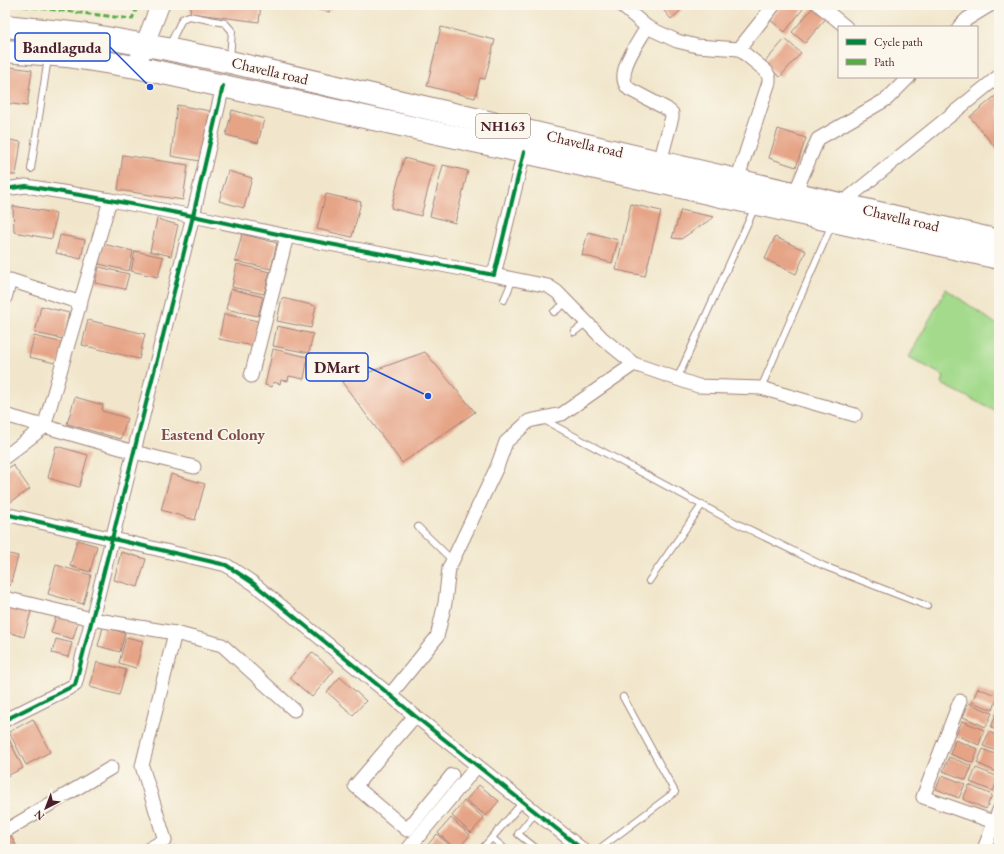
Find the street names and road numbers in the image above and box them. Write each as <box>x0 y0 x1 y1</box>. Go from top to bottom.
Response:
street label: Chavella road <box>230 52 311 89</box>
road number: NH163 <box>476 114 530 138</box>
street label: Chavella road <box>545 125 626 162</box>
street label: Chavella road <box>861 199 942 236</box>

